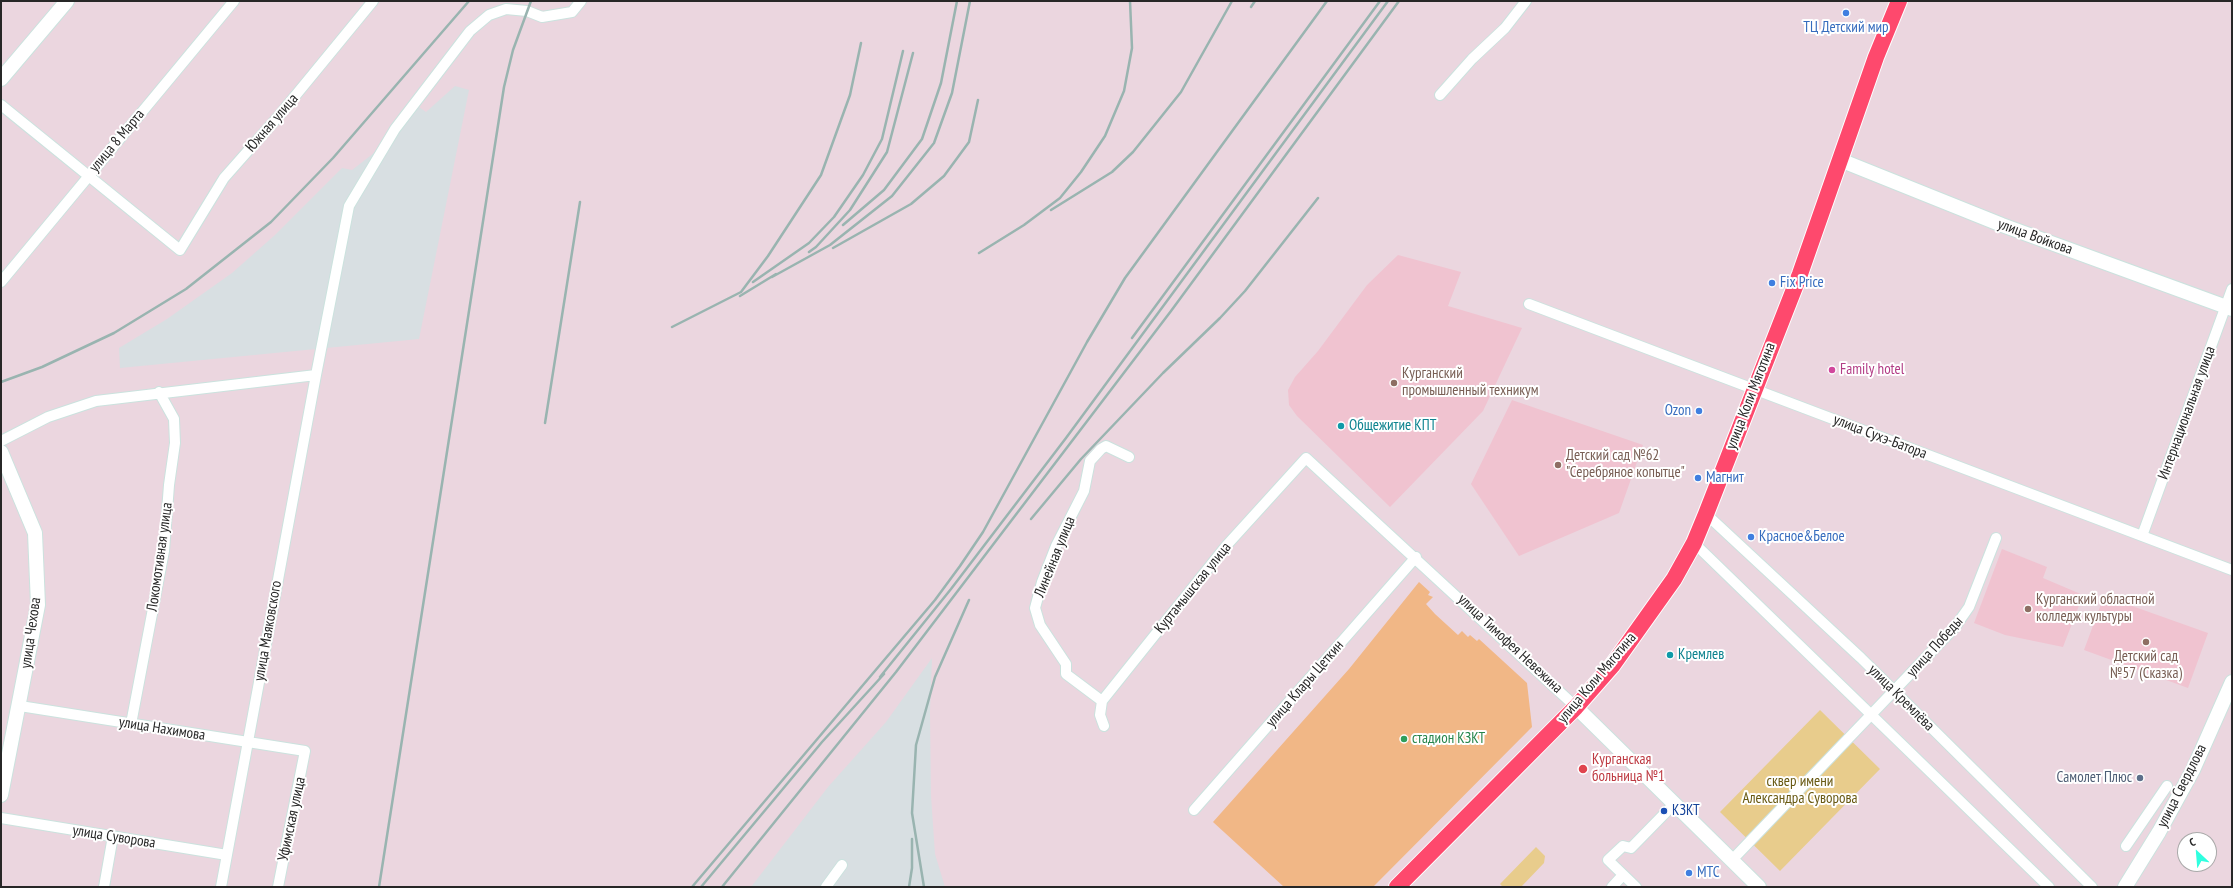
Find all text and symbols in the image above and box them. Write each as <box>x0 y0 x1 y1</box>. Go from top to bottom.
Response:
marker: ТЦ Детский мир <box>1841 8 1851 18</box>
place label: ТЦ Детский мир <box>1803 19 1889 37</box>
street label: Южная улица <box>242 90 302 156</box>
street label: улица 8 Марта <box>85 106 149 176</box>
street label: улица Войкова <box>1995 215 2075 259</box>
place label: Fix Price <box>1780 274 1824 292</box>
marker: Fix Price <box>1767 278 1777 288</box>
street label: улица Коли Мяготина <box>1722 340 1780 452</box>
street label: Интернациональная улица <box>2154 344 2220 482</box>
place label: Family hotel <box>1840 361 1904 379</box>
place label: Курганский промышленный техникум <box>1402 365 1539 400</box>
marker: Family hotel <box>1827 365 1837 375</box>
marker: Курганский промышленный техникум <box>1389 378 1399 388</box>
place label: Ozon <box>1665 402 1691 420</box>
marker: Ozon <box>1694 406 1704 416</box>
street label: улица Сухэ-Батора <box>1831 411 1929 463</box>
place label: Общежитие КПТ <box>1349 417 1436 435</box>
marker: Общежитие КПТ <box>1336 421 1346 431</box>
place label: Детский сад №62 "Серебряное копытце" <box>1566 447 1685 482</box>
marker: Детский сад №62 "Серебряное копытце" <box>1553 460 1563 470</box>
place label: Магнит <box>1706 469 1744 487</box>
marker: Магнит <box>1693 473 1703 483</box>
street label: Локомотивная улица <box>143 501 177 613</box>
street label: Линейная улица <box>1031 514 1079 600</box>
place label: Красное&Белое <box>1759 528 1845 546</box>
marker: Красное&Белое <box>1746 532 1756 542</box>
street label: Куртамышская улица <box>1151 539 1235 637</box>
street label: улица Маяковского <box>250 579 286 683</box>
street label: улица Тимофея Невежина <box>1454 591 1566 697</box>
place label: Курганский областной колледж культуры <box>2036 591 2155 626</box>
street label: улица Чехова <box>17 596 45 670</box>
marker: Курганский областной колледж культуры <box>2023 604 2033 614</box>
street label: улица Победы <box>1903 613 1967 681</box>
street label: улица Коли Мяготина <box>1554 629 1640 727</box>
street label: улица Клары Цеткин <box>1262 637 1348 731</box>
marker: Детский сад №57 (Сказка) <box>2141 637 2151 647</box>
place label: Кремлев <box>1678 646 1724 664</box>
place label: Детский сад №57 (Сказка) <box>2110 648 2182 683</box>
marker: Кремлев <box>1665 650 1675 660</box>
street label: улица Кремлёва <box>1864 661 1938 735</box>
street label: улица Нахимова <box>118 713 206 745</box>
place label: стадион КЗКТ <box>1412 730 1485 748</box>
marker: стадион КЗКТ <box>1399 734 1409 744</box>
street label: улица Свердлова <box>2153 741 2211 831</box>
place label: Курганская больница №1 <box>1592 751 1665 786</box>
marker: Курганская больница №1 <box>1577 763 1589 775</box>
place label: Самолет Плюс <box>2056 769 2132 787</box>
park label: сквер имени Александра Суворова <box>1742 773 1858 808</box>
marker: Самолет Плюс <box>2135 773 2145 783</box>
street label: Уфимская улица <box>274 775 310 863</box>
place label: КЗКТ <box>1672 802 1700 820</box>
marker: КЗКТ <box>1659 806 1669 816</box>
street label: улица Суворова <box>71 822 157 852</box>
north arrow <box>2177 832 2217 872</box>
text: С <box>2187 835 2198 850</box>
place label: МТС <box>1697 864 1720 882</box>
marker: МТС <box>1684 868 1694 878</box>

